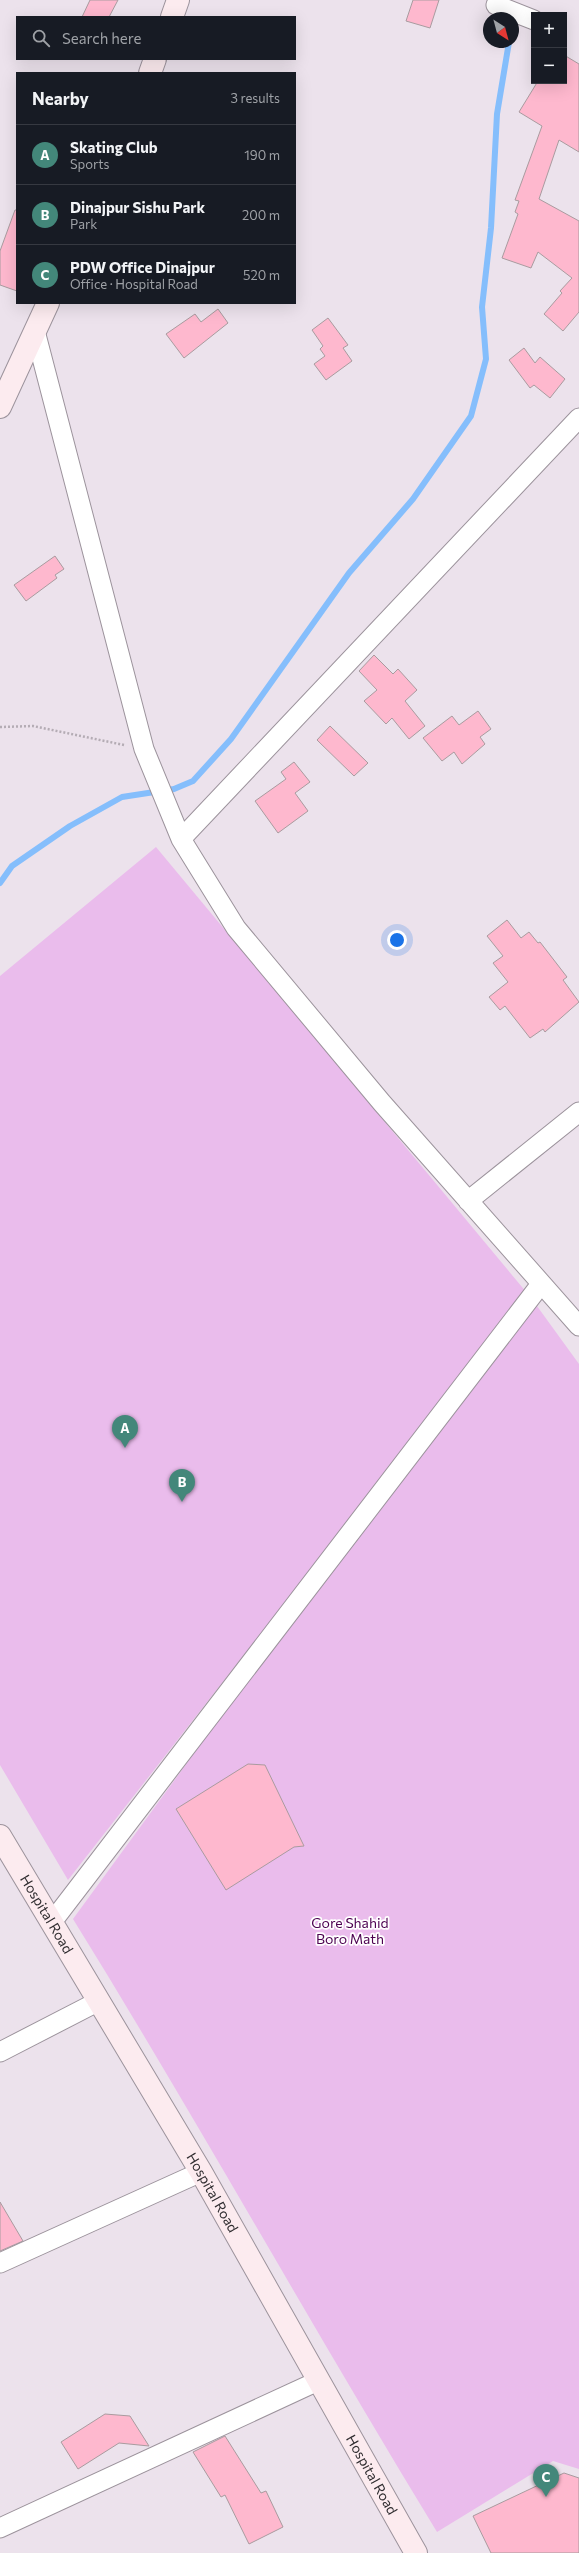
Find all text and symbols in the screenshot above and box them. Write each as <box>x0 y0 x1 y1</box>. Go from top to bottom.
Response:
north arrow <box>483 12 519 48</box>
map controls <box>531 12 567 84</box>
button: + <box>531 12 567 48</box>
search box <box>16 16 296 60</box>
icon: search <box>30 27 52 49</box>
text: Search here <box>62 29 141 47</box>
button: − <box>531 48 567 84</box>
text: Nearby <box>32 88 89 109</box>
text: 3 results <box>231 90 280 106</box>
text: Skating Club <box>70 138 158 156</box>
text: A <box>40 147 50 163</box>
text: 190 m <box>244 147 280 163</box>
text: Sports <box>70 156 110 172</box>
text: Dinajpur Sishu Park <box>70 198 205 216</box>
text: B <box>41 207 49 223</box>
text: 200 m <box>242 207 280 223</box>
text: Park <box>70 216 97 232</box>
text: PDW Office Dinajpur <box>70 258 215 276</box>
text: C <box>41 267 49 283</box>
text: 520 m <box>243 267 280 283</box>
text: Office · Hospital Road <box>70 276 198 292</box>
your location <box>387 930 407 950</box>
pin: A <box>112 1415 138 1448</box>
pin: B <box>169 1469 195 1502</box>
street label: Hospital Road <box>17 1871 77 1956</box>
park label: Gore Shahid Boro Math <box>311 1914 389 1947</box>
street label: Hospital Road <box>183 2149 242 2235</box>
street label: Hospital Road <box>343 2431 401 2517</box>
pin: C <box>533 2464 559 2497</box>

